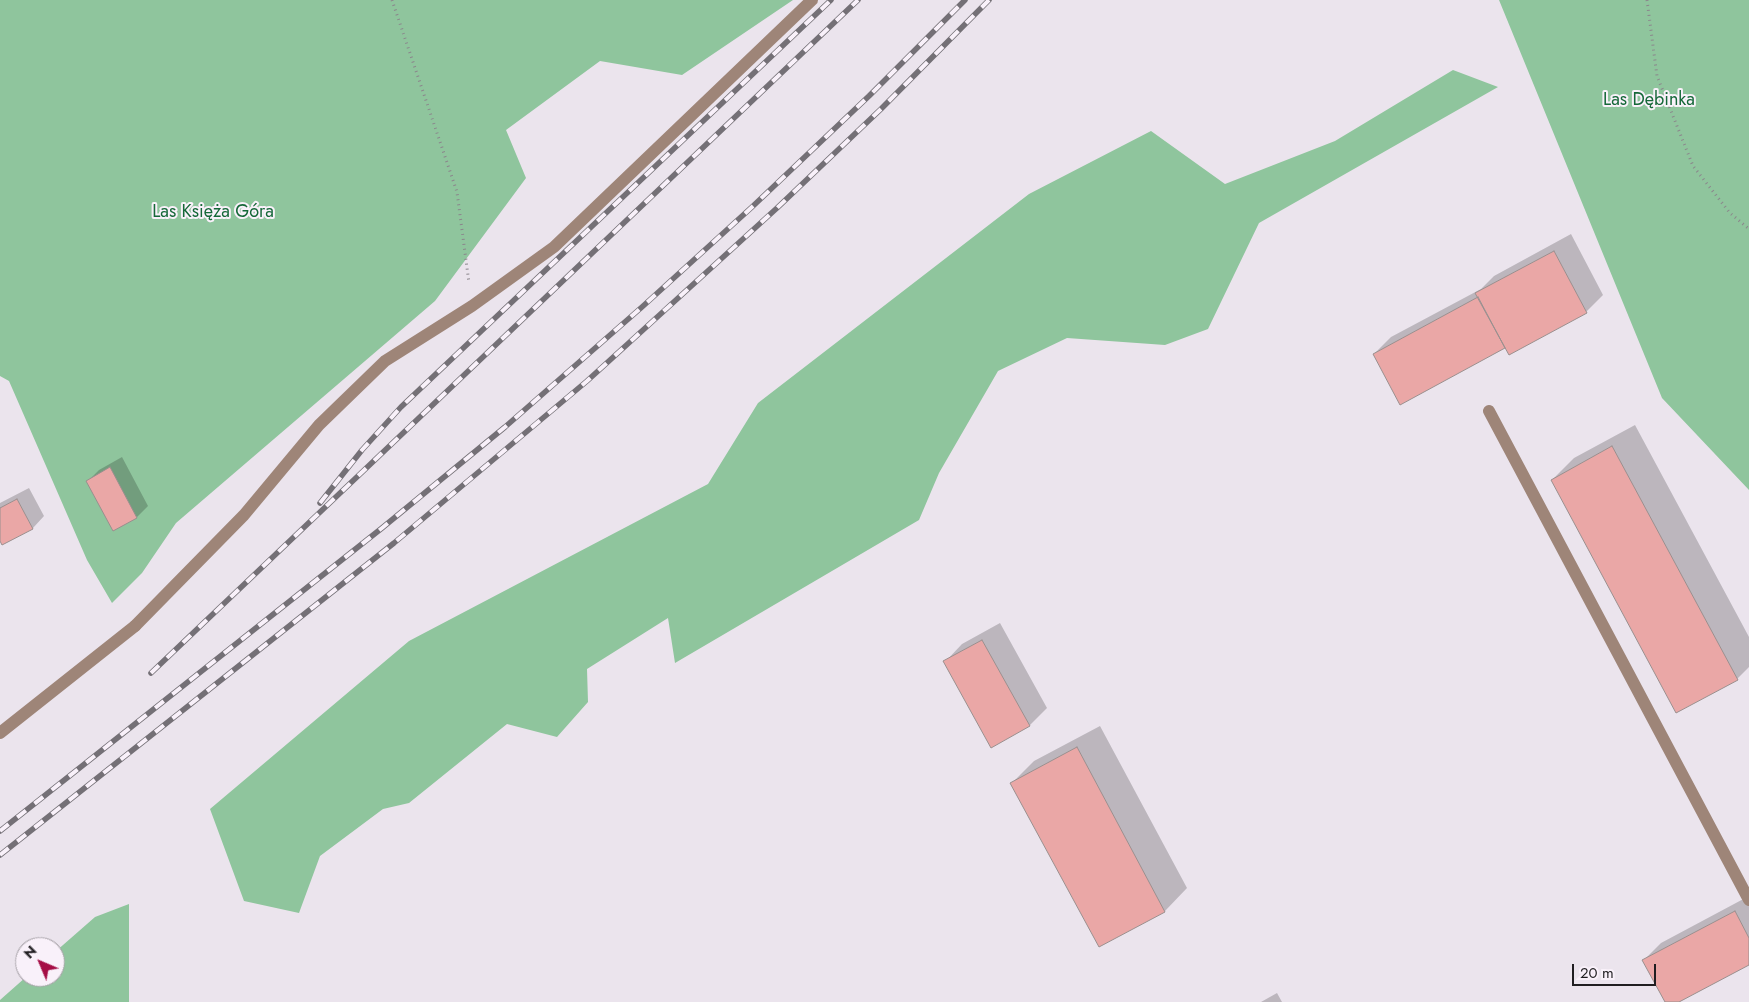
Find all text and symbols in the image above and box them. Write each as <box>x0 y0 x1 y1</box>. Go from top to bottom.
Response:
park label: Las Dębinka <box>1603 90 1695 112</box>
park label: Las Księża Góra <box>152 202 274 224</box>
north arrow <box>15 937 65 987</box>
text: N <box>19 941 41 963</box>
scale bar <box>1574 954 1658 986</box>
text: 20 m <box>1580 962 1614 984</box>

